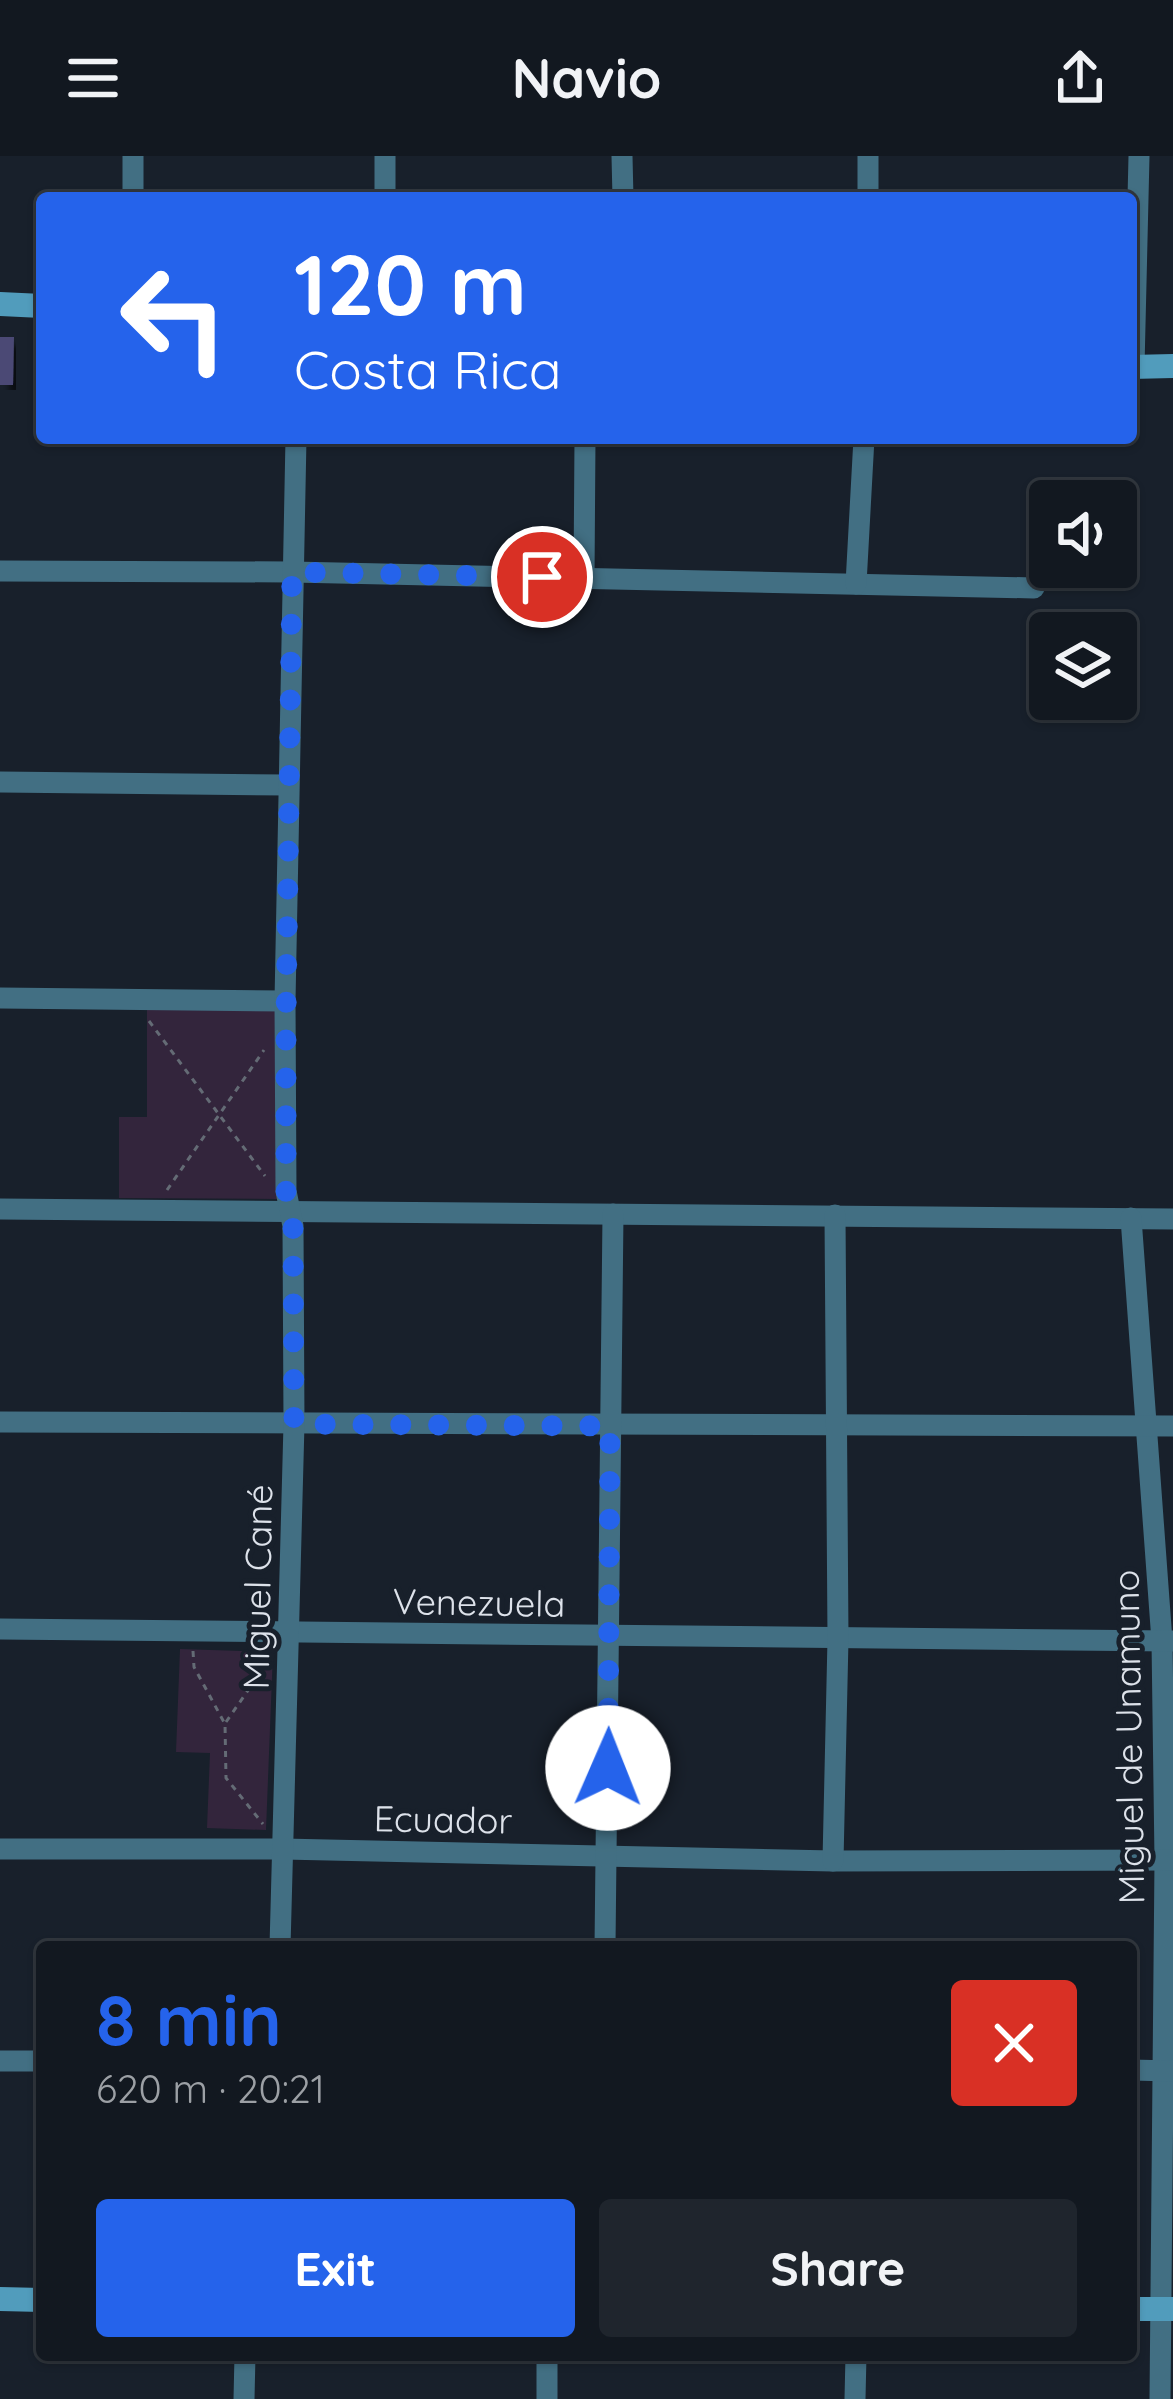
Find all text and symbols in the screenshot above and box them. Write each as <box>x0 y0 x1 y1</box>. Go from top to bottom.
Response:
text: Navio <box>512 44 661 112</box>
icon: menu <box>60 45 126 111</box>
icon: share <box>1047 45 1113 111</box>
text: 120 m <box>294 231 527 336</box>
icon: left <box>96 240 252 396</box>
text: Costa Rica <box>294 335 561 403</box>
map controls <box>1029 480 1137 720</box>
button: sound <box>1029 480 1137 588</box>
pin <box>491 526 593 628</box>
icon: arrive <box>509 544 575 610</box>
button: layers <box>1029 612 1137 720</box>
street label: Miguel Cané <box>233 1484 281 1690</box>
street label: Miguel de Unamuno <box>1103 1569 1153 1905</box>
street label: Venezuela <box>392 1578 566 1626</box>
position arrow <box>545 1705 671 1831</box>
street label: Ecuador <box>373 1795 513 1843</box>
text: 8 min <box>96 1974 282 2064</box>
button: close <box>951 1980 1077 2106</box>
text: 620 m · 20:21 <box>96 2064 325 2113</box>
button: Exit <box>96 2199 575 2337</box>
button: Share <box>599 2199 1077 2337</box>

